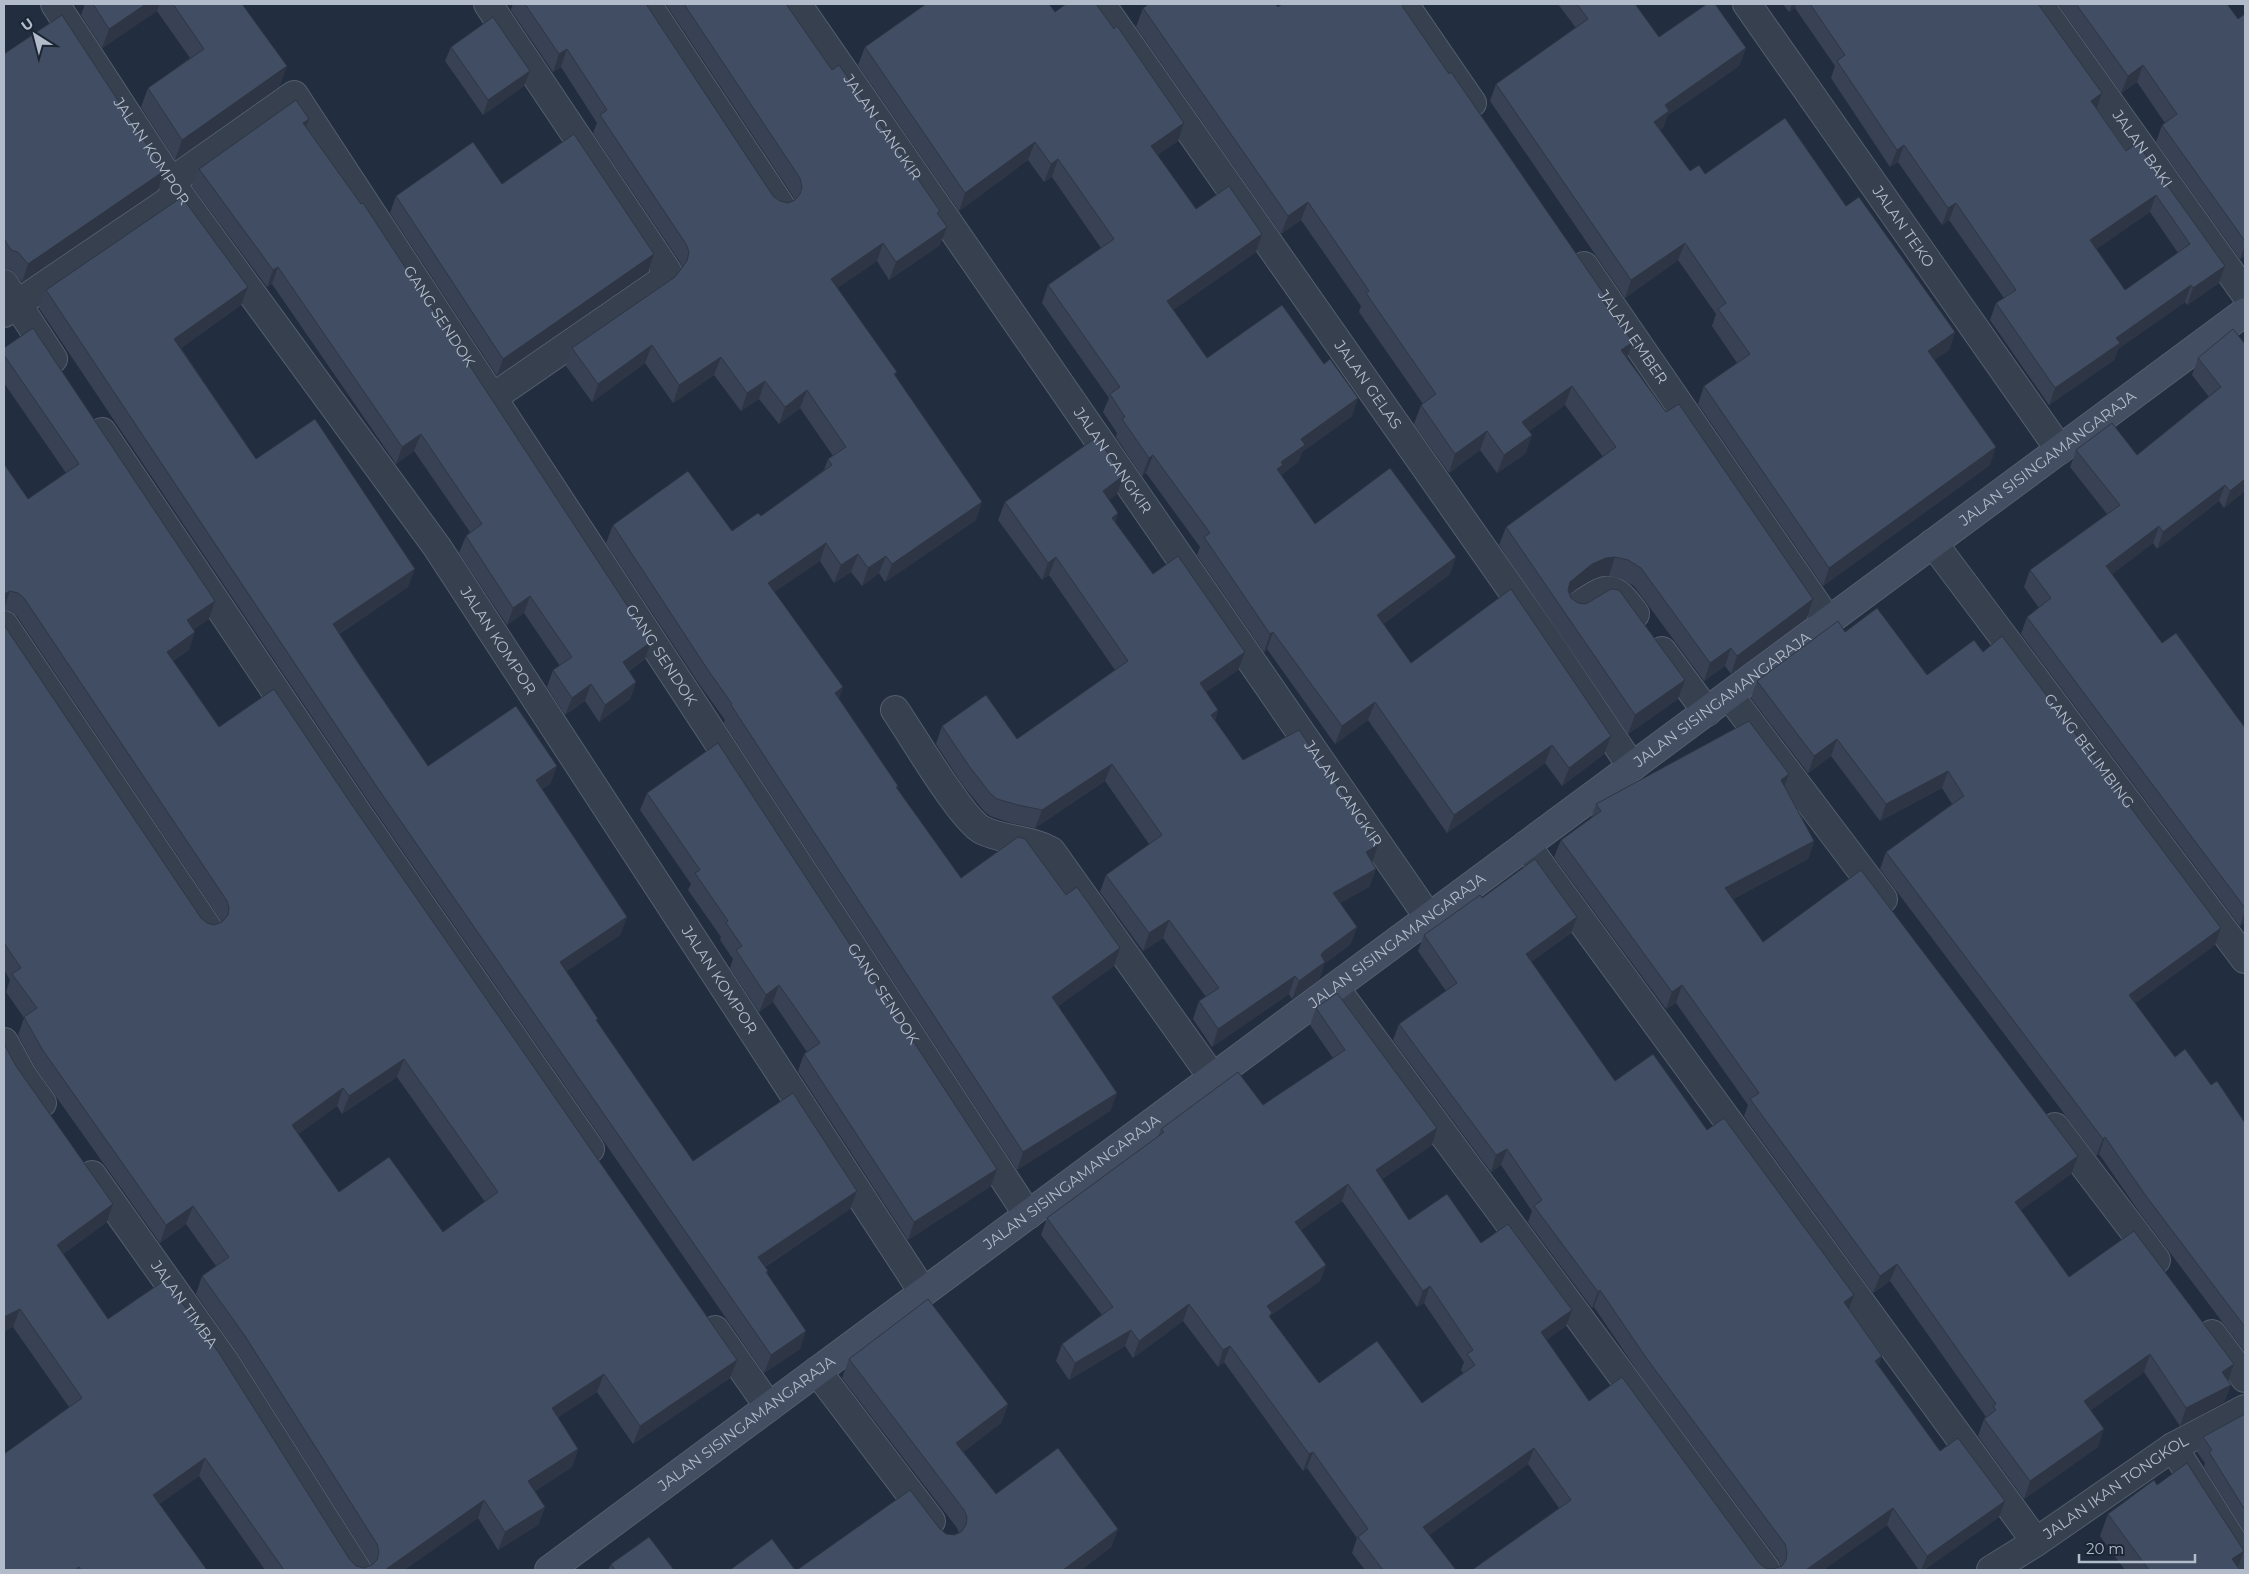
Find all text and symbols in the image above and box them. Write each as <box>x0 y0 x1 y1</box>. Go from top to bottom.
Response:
north arrow <box>10 10 60 60</box>
text: U <box>18 14 37 35</box>
street label: JALAN CANGKIR <box>839 70 926 184</box>
street label: JALAN KOMPOR <box>109 93 194 209</box>
street label: JALAN BAKI <box>2108 105 2177 191</box>
street label: JALAN TEKO <box>1868 181 1939 271</box>
street label: GANG SENDOK <box>399 262 480 371</box>
street label: JALAN EMBER <box>1593 285 1672 388</box>
street label: JALAN GELAS <box>1330 336 1406 433</box>
street label: JALAN SISINGAMANGARAJA <box>1954 386 2140 530</box>
street label: JALAN CANGKIR <box>1069 403 1156 517</box>
street label: JALAN KOMPOR <box>456 582 541 698</box>
street label: GANG SENDOK <box>621 601 702 709</box>
street label: JALAN SISINGAMANGARAJA <box>1629 627 1815 772</box>
street label: GANG BELIMBING <box>2040 689 2139 812</box>
street label: JALAN CANGKIR <box>1300 736 1387 850</box>
street label: JALAN SISINGAMANGARAJA <box>1304 869 1489 1013</box>
street label: JALAN KOMPOR <box>677 921 762 1037</box>
street label: GANG SENDOK <box>843 939 924 1048</box>
street label: JALAN SISINGAMANGARAJA <box>979 1110 1164 1254</box>
street label: JALAN TIMBA <box>146 1256 222 1352</box>
street label: JALAN SISINGAMANGARAJA <box>653 1351 839 1495</box>
street label: JALAN IKAN TONGKOL <box>2039 1431 2192 1544</box>
scale bar <box>2079 1532 2195 1564</box>
text: 20 m <box>2086 1539 2124 1558</box>

